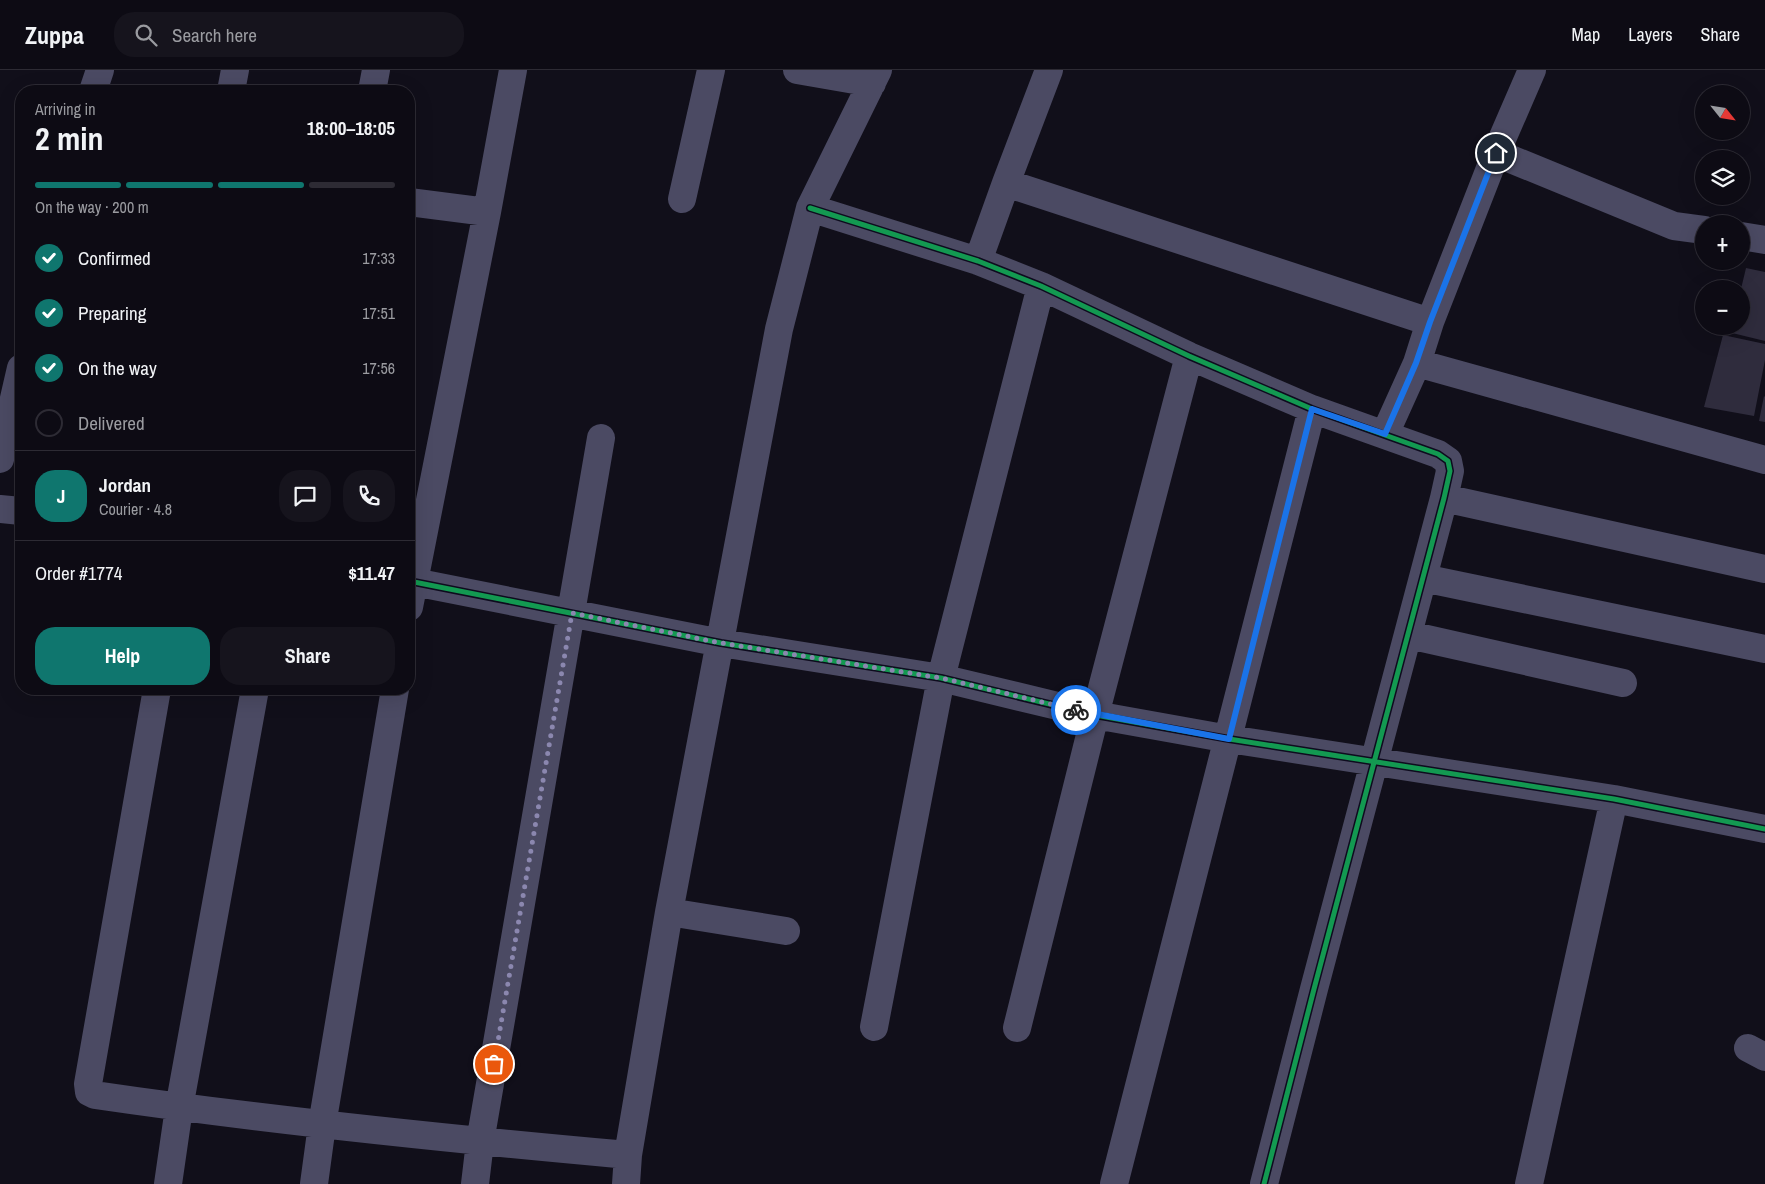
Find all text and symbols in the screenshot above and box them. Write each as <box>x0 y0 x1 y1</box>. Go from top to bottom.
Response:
search box <box>114 12 464 57</box>
text: Zuppa <box>25 19 84 51</box>
icon: search <box>132 21 160 49</box>
text: Search here <box>172 22 257 48</box>
text: Map <box>1572 22 1600 47</box>
text: Layers <box>1628 22 1673 47</box>
text: Share <box>1701 22 1740 47</box>
north arrow <box>1695 85 1750 140</box>
map controls <box>1695 85 1750 335</box>
text: Arriving in <box>35 98 96 120</box>
text: 18:00–18:05 <box>307 115 395 141</box>
text: 2 min <box>35 117 104 160</box>
pin <box>1475 132 1517 174</box>
icon: home <box>1482 139 1510 167</box>
button: layers <box>1695 150 1750 205</box>
text: On the way · 200 m <box>35 196 149 218</box>
button: + <box>1695 215 1750 270</box>
icon: check <box>35 244 63 272</box>
text: Confirmed <box>78 245 151 271</box>
text: 17:33 <box>362 247 395 269</box>
button: − <box>1695 280 1750 335</box>
icon: check <box>35 299 63 327</box>
text: Preparing <box>78 300 146 326</box>
text: 17:51 <box>362 302 395 324</box>
icon: check <box>35 354 63 382</box>
text: On the way <box>78 355 157 381</box>
text: 17:56 <box>362 357 395 379</box>
text: Delivered <box>78 410 145 436</box>
button: chat <box>279 470 331 522</box>
button: phone <box>343 470 395 522</box>
text: Jordan <box>99 472 151 498</box>
text: J <box>57 483 65 509</box>
text: Courier · 4.8 <box>99 498 172 520</box>
text: Order #1774 <box>35 560 122 586</box>
text: $11.47 <box>348 560 395 586</box>
button: Help <box>35 627 210 685</box>
button: Share <box>220 627 395 685</box>
courier <box>1051 685 1101 735</box>
icon: bike <box>1062 696 1090 724</box>
pin <box>473 1043 515 1085</box>
icon: bag <box>480 1050 508 1078</box>

